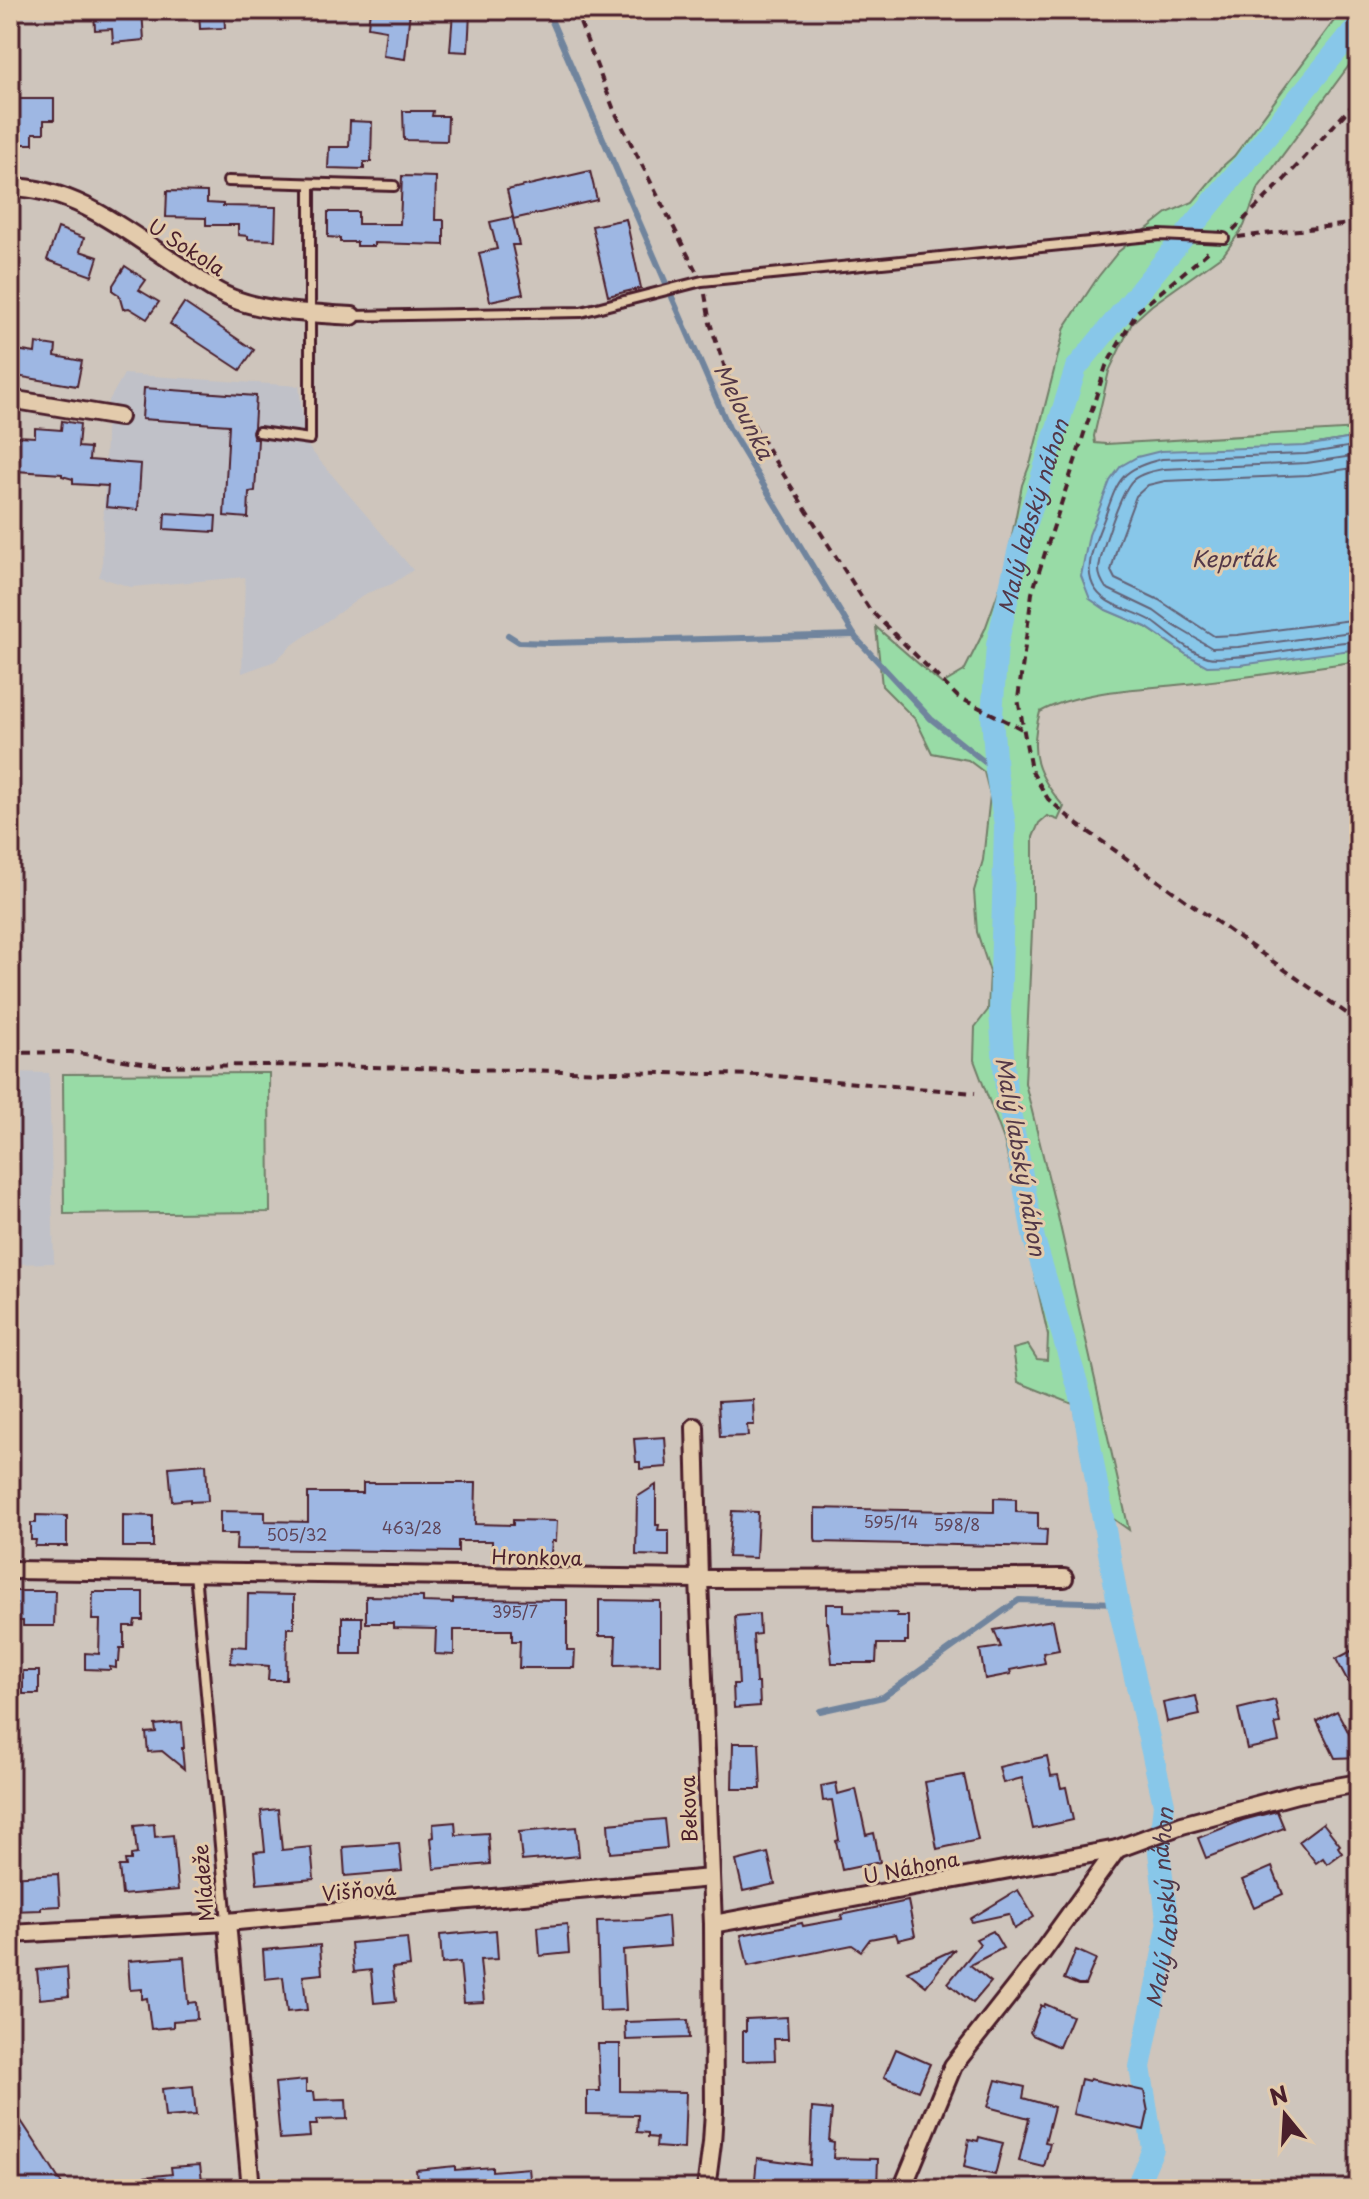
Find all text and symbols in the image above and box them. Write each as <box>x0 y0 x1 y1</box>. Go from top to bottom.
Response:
street label: U Sokola <box>142 211 232 283</box>
water label: Melounka <box>707 357 784 466</box>
water label: Malý labský náhon <box>988 413 1076 617</box>
water label: Keprťák <box>1192 541 1278 574</box>
water label: Malý labský náhon <box>988 1054 1056 1260</box>
house number: 595/14 <box>864 1509 918 1533</box>
house number: 598/8 <box>934 1512 980 1536</box>
house number: 463/28 <box>382 1515 442 1539</box>
house number: 505/32 <box>267 1522 327 1546</box>
street label: Hronkova <box>491 1541 584 1573</box>
house number: 395/7 <box>492 1599 538 1623</box>
street label: Bekova <box>672 1774 704 1843</box>
water label: Malý labský náhon <box>1136 1804 1184 2010</box>
street label: Mládeže <box>185 1843 221 1923</box>
street label: U Náhona <box>860 1843 962 1891</box>
street label: Višňová <box>321 1872 398 1908</box>
north arrow <box>1245 2075 1325 2155</box>
text: N <box>1265 2076 1292 2113</box>

